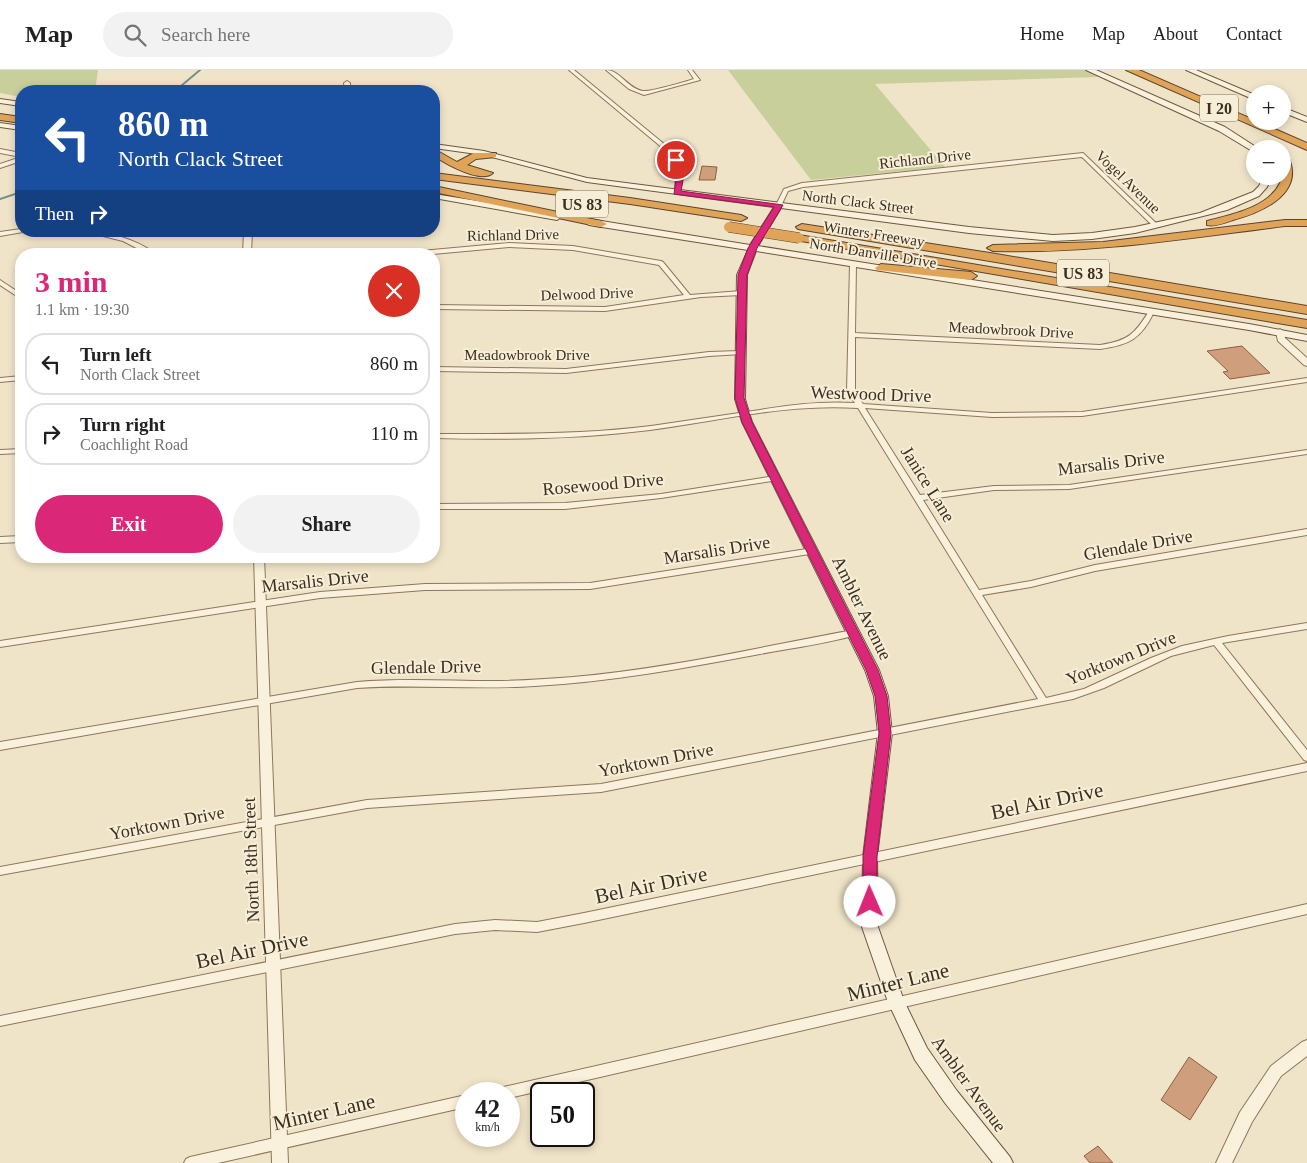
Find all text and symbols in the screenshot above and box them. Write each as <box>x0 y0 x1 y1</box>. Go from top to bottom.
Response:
search box <box>103 12 453 57</box>
text: Map <box>25 21 73 47</box>
icon: search <box>121 21 149 49</box>
text: Search here <box>161 24 250 45</box>
text: Home <box>1020 24 1064 44</box>
text: Map <box>1092 24 1125 44</box>
text: About <box>1153 24 1198 44</box>
text: Contact <box>1226 24 1282 44</box>
map controls <box>1246 85 1291 185</box>
button: + <box>1246 85 1291 130</box>
road number: I 20 <box>1200 94 1238 122</box>
icon: left <box>35 105 100 170</box>
text: 860 m <box>118 105 208 144</box>
pin <box>655 139 697 181</box>
button: − <box>1246 140 1291 185</box>
text: North Clack Street <box>118 146 283 171</box>
icon: arrive <box>662 146 690 174</box>
street label: Richland Drive <box>878 146 972 172</box>
street label: Vogel Avenue <box>1093 147 1164 217</box>
street label: North Clack Street <box>801 187 916 217</box>
road number: US 83 <box>556 190 608 218</box>
icon: right <box>84 200 112 228</box>
text: Then <box>35 203 74 224</box>
street label: Winters Freeway <box>822 218 926 250</box>
street label: Richland Drive <box>467 226 560 244</box>
street label: North Danville Drive <box>808 235 938 271</box>
road number: US 83 <box>1057 260 1109 287</box>
text: 3 min <box>35 265 108 298</box>
button: close <box>368 265 420 317</box>
street label: Delwood Drive <box>540 284 634 304</box>
text: 1.1 km · 19:30 <box>35 301 129 318</box>
street label: Meadowbrook Drive <box>948 319 1074 341</box>
text: Turn left <box>80 344 152 365</box>
street label: Meadowbrook Drive <box>464 347 590 363</box>
icon: left <box>37 350 65 378</box>
text: 860 m <box>370 353 418 374</box>
text: North Clack Street <box>80 366 200 383</box>
street label: Westwood Drive <box>810 382 932 406</box>
text: Turn right <box>80 414 165 435</box>
icon: right <box>37 420 65 448</box>
text: 110 m <box>371 423 418 444</box>
text: Coachlight Road <box>80 436 188 453</box>
street label: Janice Lane <box>897 442 959 526</box>
street label: Marsalis Drive <box>1056 447 1166 479</box>
street label: Rosewood Drive <box>542 469 664 499</box>
button: Exit <box>35 495 223 553</box>
button: Share <box>233 495 420 553</box>
street label: Glendale Drive <box>1082 526 1194 564</box>
street label: Marsalis Drive <box>662 532 772 568</box>
street label: Ambler Avenue <box>828 553 896 663</box>
street label: Marsalis Drive <box>261 565 369 597</box>
street label: Yorktown Drive <box>1063 627 1179 689</box>
street label: Glendale Drive <box>371 656 481 678</box>
street label: Yorktown Drive <box>597 739 715 781</box>
street label: Bel Air Drive <box>989 777 1105 825</box>
street label: North 18th Street <box>239 797 263 923</box>
street label: Yorktown Drive <box>108 802 226 844</box>
street label: Bel Air Drive <box>593 861 709 909</box>
position arrow <box>843 875 895 927</box>
street label: Bel Air Drive <box>194 926 310 974</box>
street label: Minter Lane <box>844 958 952 1006</box>
street label: Ambler Avenue <box>928 1032 1010 1136</box>
speed limit sign: 50 <box>530 1082 595 1147</box>
street label: Minter Lane <box>270 1089 378 1135</box>
text: 42 <box>475 1095 500 1122</box>
text: km/h <box>475 1120 500 1134</box>

